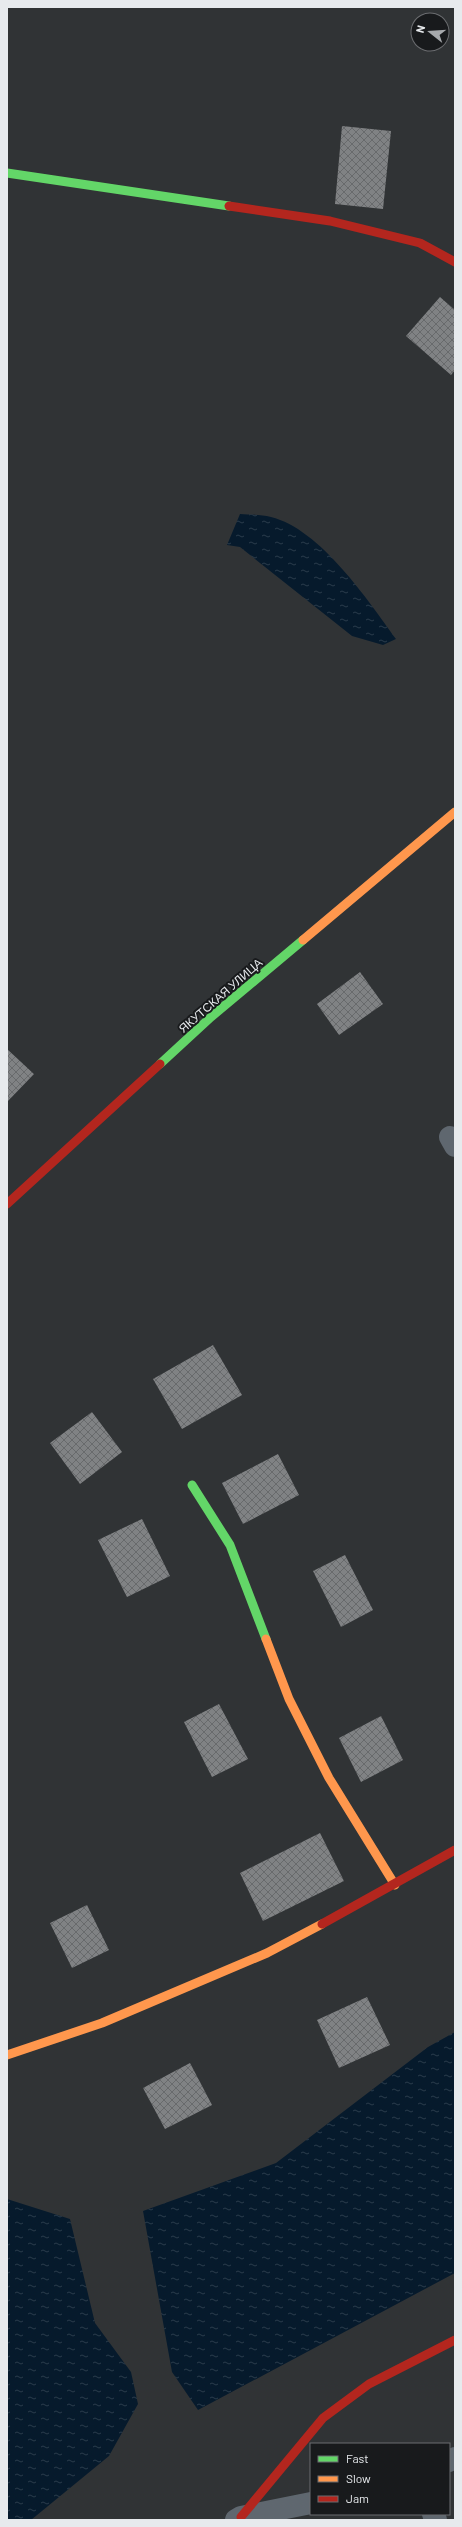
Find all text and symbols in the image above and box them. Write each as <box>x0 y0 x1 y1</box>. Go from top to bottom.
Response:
north arrow <box>410 12 450 52</box>
text: N <box>413 24 427 34</box>
street label: ЯКУТСКАЯ УЛИЦА <box>175 955 265 1036</box>
legend <box>310 2443 450 2515</box>
text: Fast <box>346 2451 369 2465</box>
text: Slow <box>346 2471 371 2485</box>
text: Jam <box>346 2491 369 2505</box>

